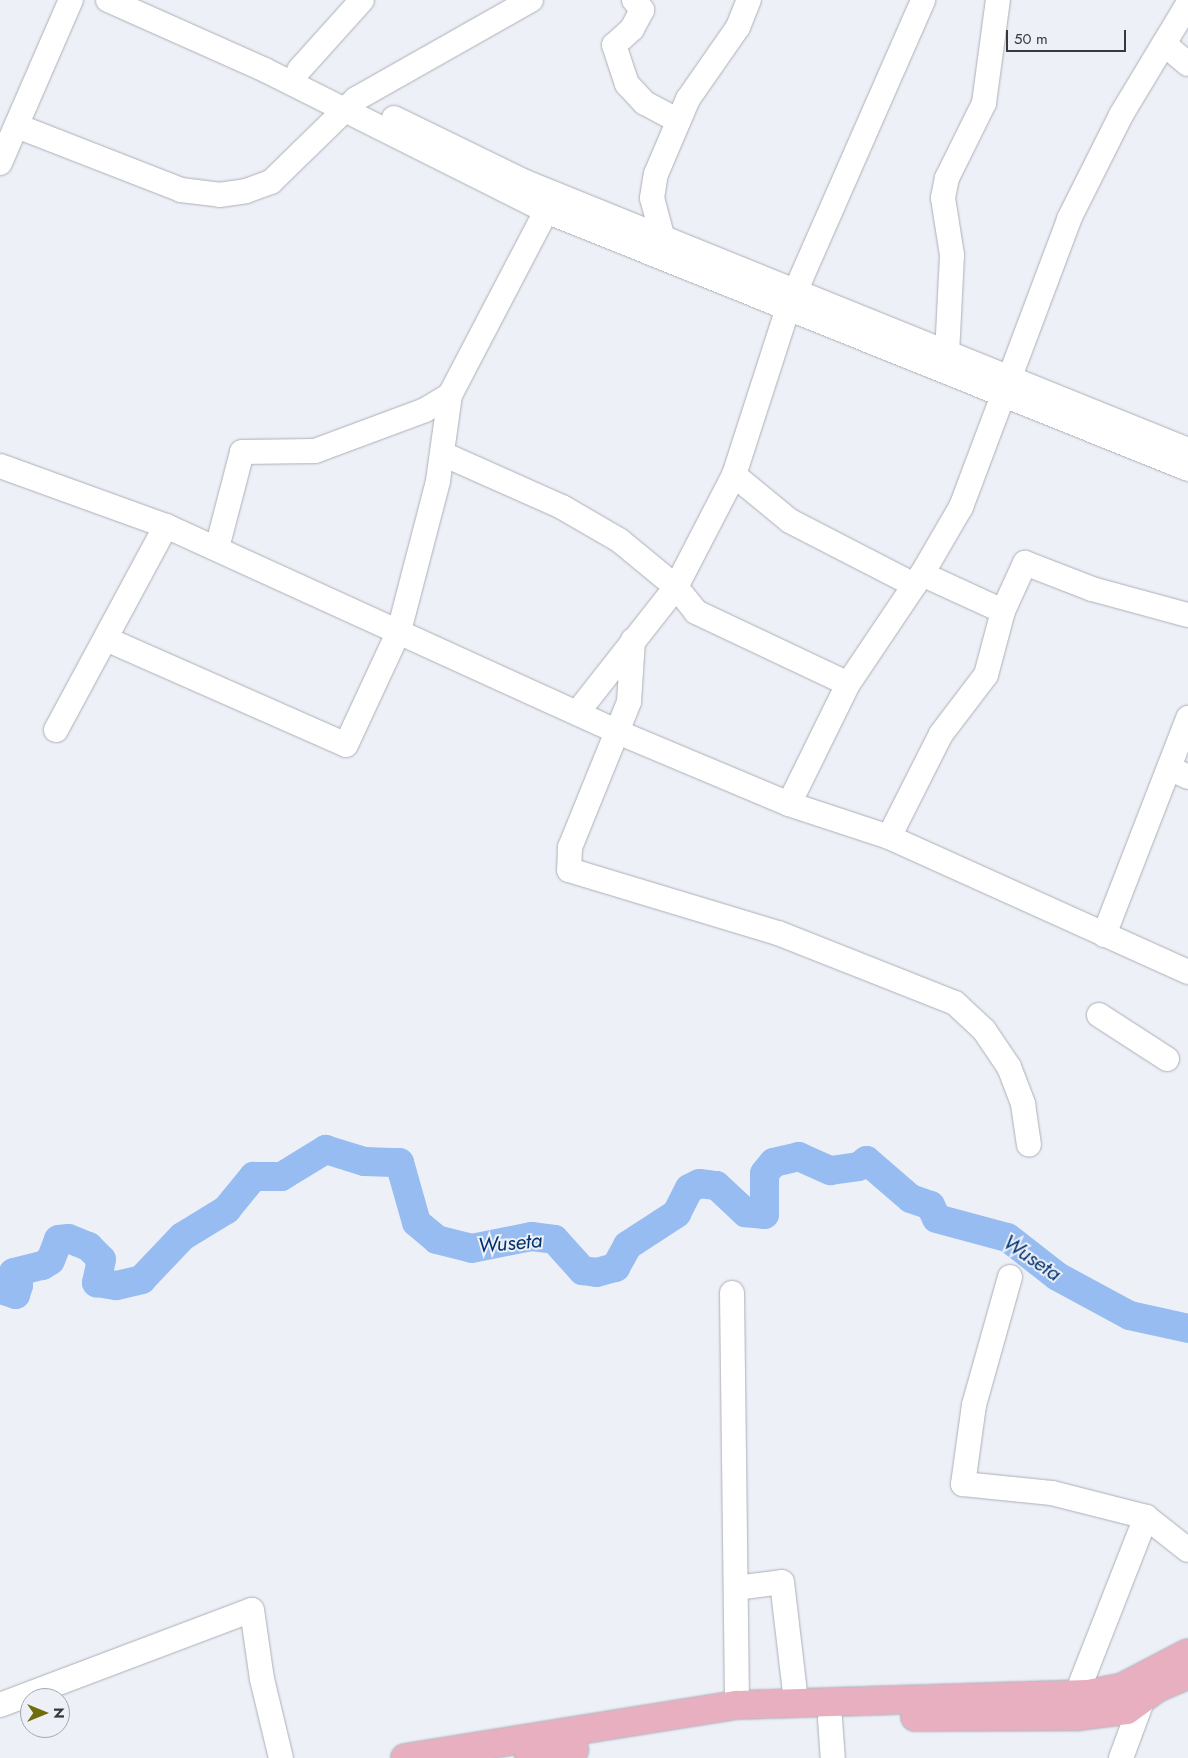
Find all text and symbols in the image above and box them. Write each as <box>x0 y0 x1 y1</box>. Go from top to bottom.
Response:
scale bar <box>1008 20 1128 52</box>
text: 50 m <box>1014 28 1048 50</box>
water label: Wuseta <box>477 1228 543 1258</box>
water label: Wuseta <box>998 1229 1066 1287</box>
north arrow <box>20 1688 70 1738</box>
text: N <box>49 1707 69 1719</box>

